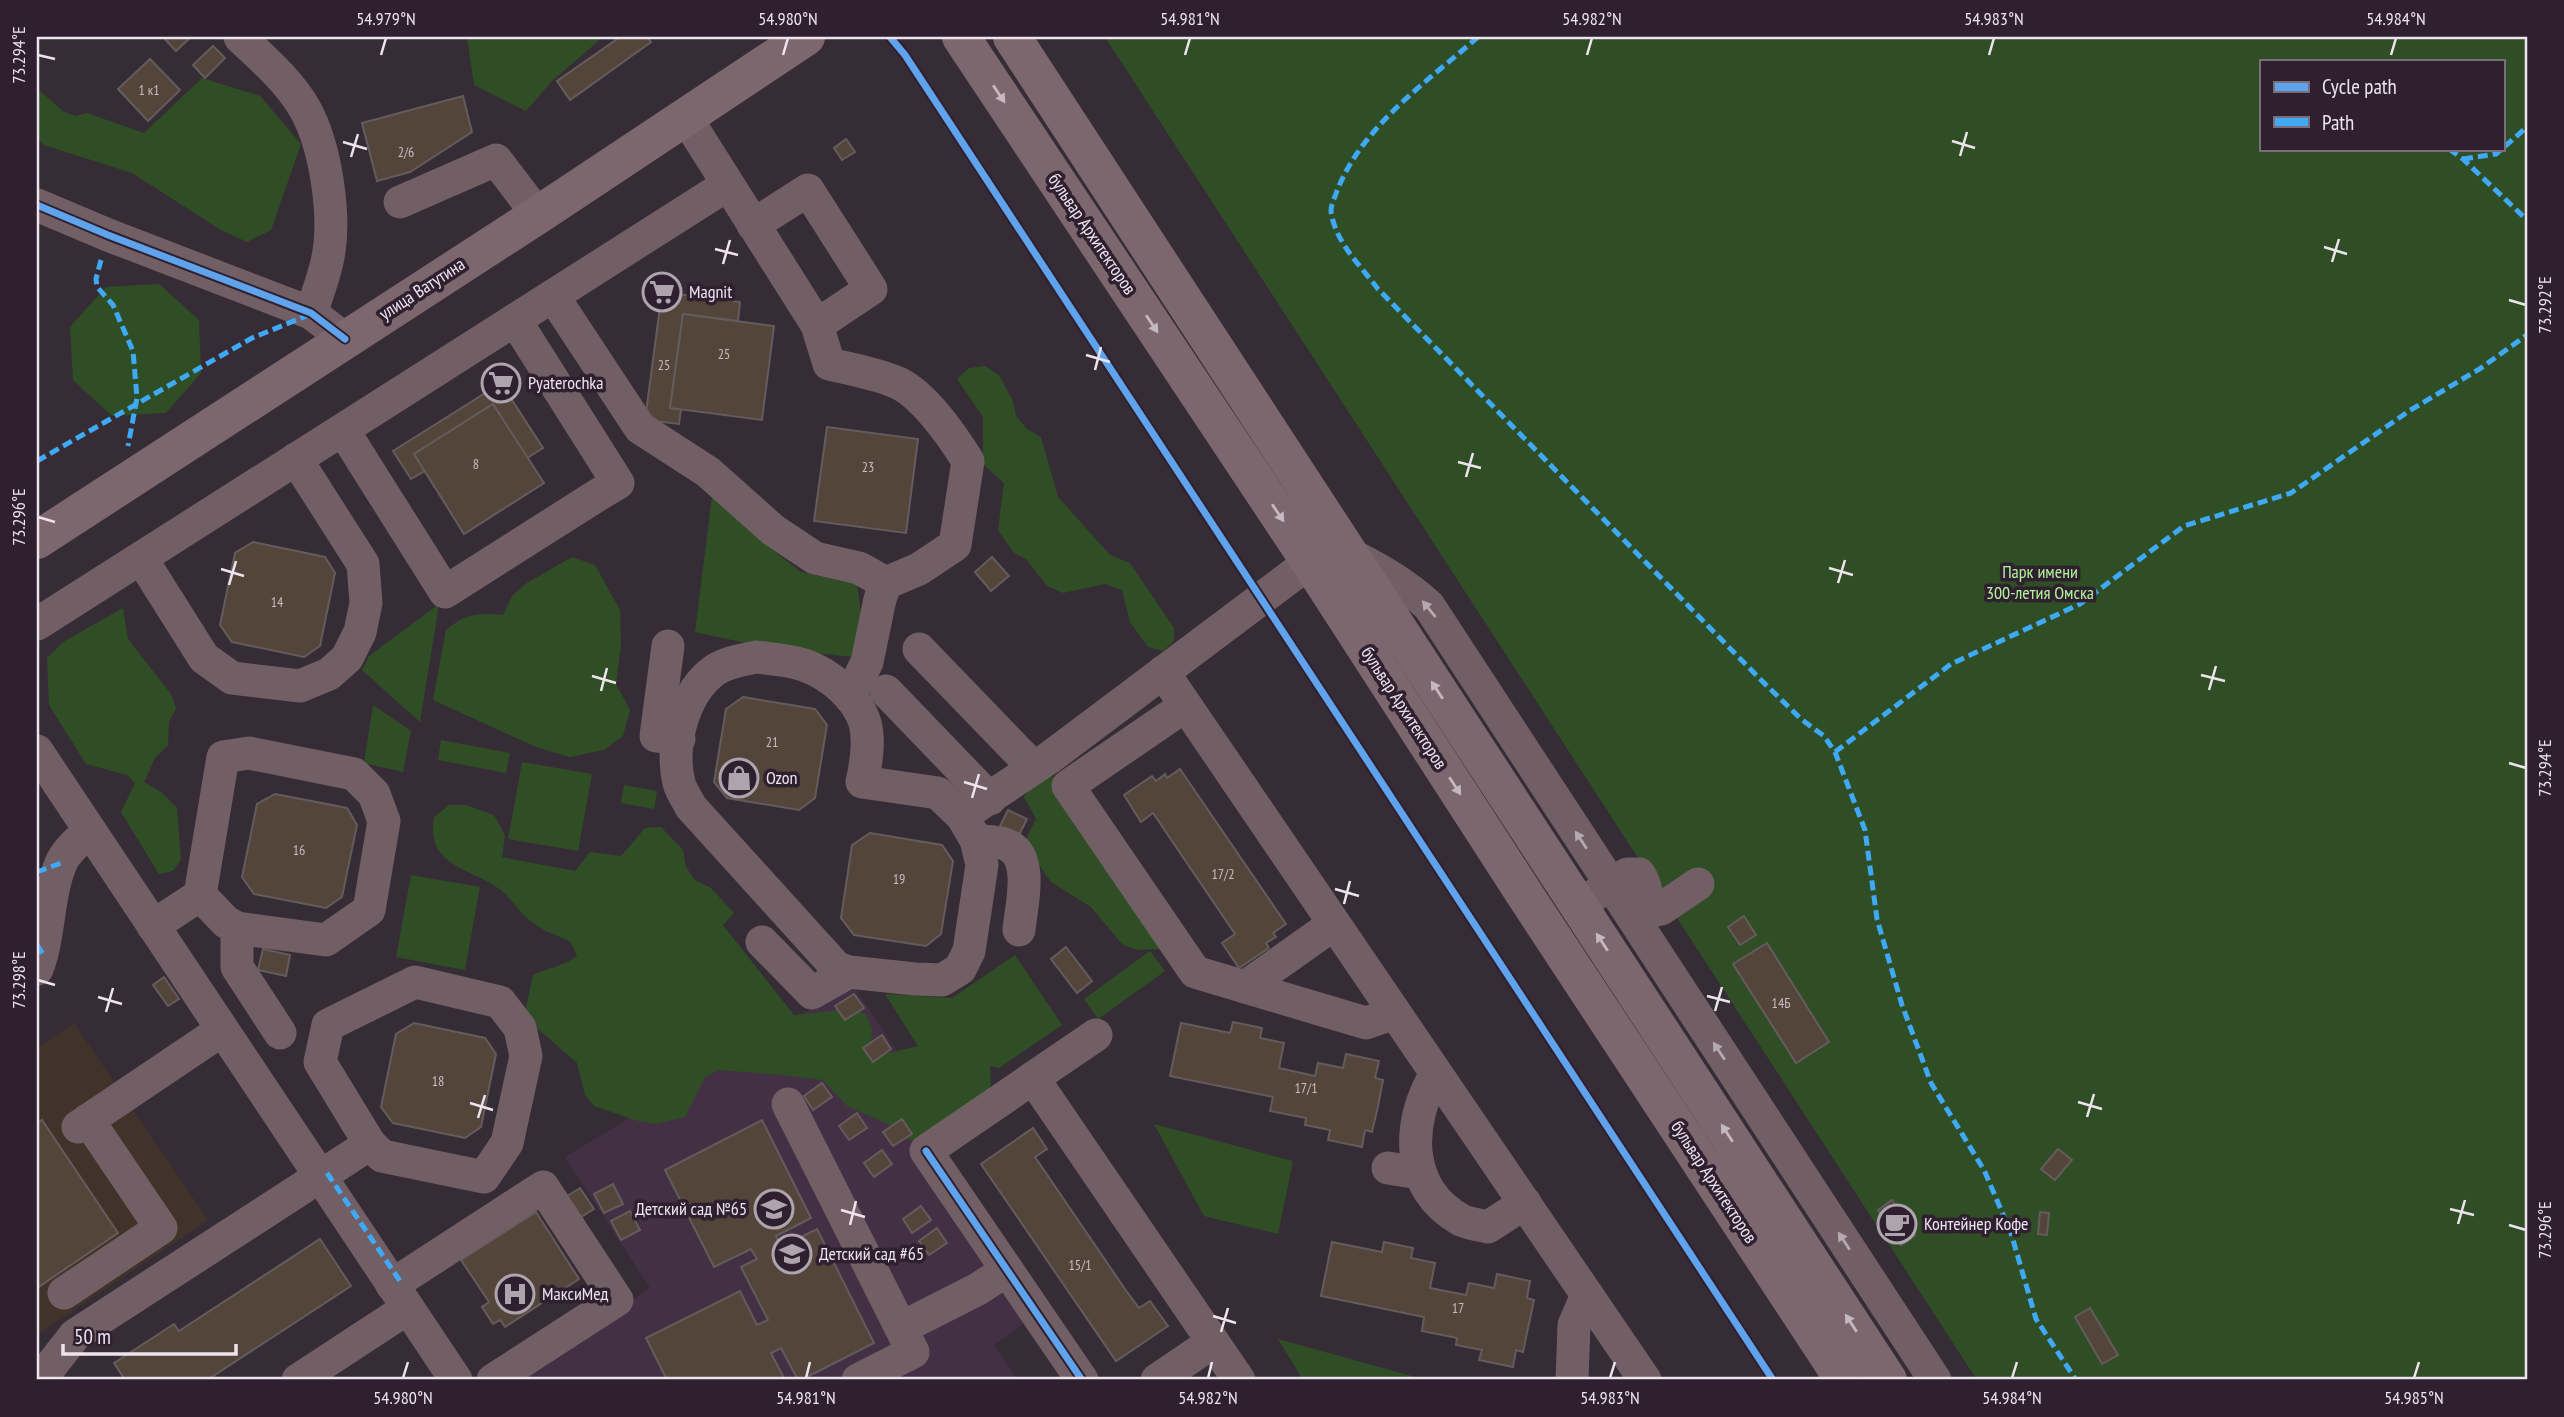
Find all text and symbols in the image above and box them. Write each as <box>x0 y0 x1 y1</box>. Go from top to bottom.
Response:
text: 54.979°N <box>356 7 416 30</box>
text: 54.980°N <box>758 7 818 30</box>
text: 54.981°N <box>1160 7 1220 30</box>
text: 54.982°N <box>1562 7 1622 30</box>
text: 54.983°N <box>1964 7 2024 30</box>
text: 54.984°N <box>2366 7 2426 30</box>
text: 73.294°E <box>7 26 30 84</box>
legend <box>2260 60 2504 150</box>
text: Cycle path <box>2322 73 2397 100</box>
house number: 1 к1 <box>139 81 160 99</box>
one-way arrow <box>992 84 1005 103</box>
text: Path <box>2322 109 2354 136</box>
house number: 2/6 <box>398 143 414 161</box>
street label: бульвар Архитекторов <box>1043 169 1141 299</box>
street label: улица Ватутина <box>374 252 469 325</box>
supermarket icon: Magnit <box>641 271 683 313</box>
text: 73.292°E <box>2533 276 2556 334</box>
place label: Magnit <box>689 280 732 303</box>
one-way arrow <box>1145 314 1158 334</box>
house number: 25 <box>718 345 730 363</box>
house number: 25 <box>658 356 670 374</box>
supermarket icon: Pyaterochka <box>480 362 522 404</box>
place label: Pyaterochka <box>528 371 604 394</box>
house number: 8 <box>473 455 479 473</box>
house number: 23 <box>862 458 874 476</box>
text: 73.296°E <box>7 488 30 546</box>
one-way arrow <box>1271 504 1284 523</box>
park label: Парк имени 300-летия Омска <box>1986 560 2094 604</box>
house number: 14 <box>271 593 284 611</box>
one-way arrow <box>1422 600 1437 618</box>
street label: бульвар Архитекторов <box>1356 642 1453 773</box>
one-way arrow <box>1431 680 1444 700</box>
house number: 21 <box>766 733 778 751</box>
text: 73.294°E <box>2533 739 2556 797</box>
shop icon: Ozon <box>718 757 760 799</box>
place label: Ozon <box>766 766 798 789</box>
one-way arrow <box>1448 777 1461 796</box>
one-way arrow <box>1575 830 1588 849</box>
house number: 16 <box>293 841 305 859</box>
house number: 17/2 <box>1211 865 1235 883</box>
house number: 19 <box>893 870 905 888</box>
one-way arrow <box>1595 933 1609 951</box>
text: 73.298°E <box>7 951 30 1009</box>
house number: 14Б <box>1772 994 1790 1012</box>
one-way arrow <box>1713 1041 1726 1060</box>
house number: 18 <box>432 1072 444 1090</box>
house number: 17/1 <box>1294 1079 1318 1097</box>
street label: бульвар Архитекторов <box>1666 1116 1763 1247</box>
one-way arrow <box>1720 1123 1733 1142</box>
school or university icon: Детский сад №65 <box>753 1188 795 1230</box>
place label: Детский сад №65 <box>635 1197 747 1220</box>
text: 73.296°E <box>2533 1201 2556 1259</box>
cafe icon: Контейнер Кофе <box>1876 1203 1918 1245</box>
place label: Контейнер Кофе <box>1924 1212 2029 1235</box>
one-way arrow <box>1837 1231 1850 1251</box>
school or university icon: Детский сад #65 <box>771 1233 813 1275</box>
place label: Детский сад #65 <box>819 1242 924 1265</box>
house number: 15/1 <box>1068 1256 1092 1274</box>
hospital icon: МаксиМед <box>494 1273 536 1315</box>
place label: МаксиМед <box>542 1282 608 1305</box>
house number: 17 <box>1452 1299 1464 1317</box>
scale bar <box>63 1312 236 1356</box>
one-way arrow <box>1844 1314 1858 1332</box>
text: 50 m <box>74 1323 111 1350</box>
text: 54.980°N <box>373 1386 433 1409</box>
text: 54.981°N <box>776 1386 836 1409</box>
text: 54.982°N <box>1178 1386 1238 1409</box>
text: 54.983°N <box>1580 1386 1640 1409</box>
text: 54.984°N <box>1982 1386 2042 1409</box>
text: 54.985°N <box>2384 1386 2444 1409</box>

